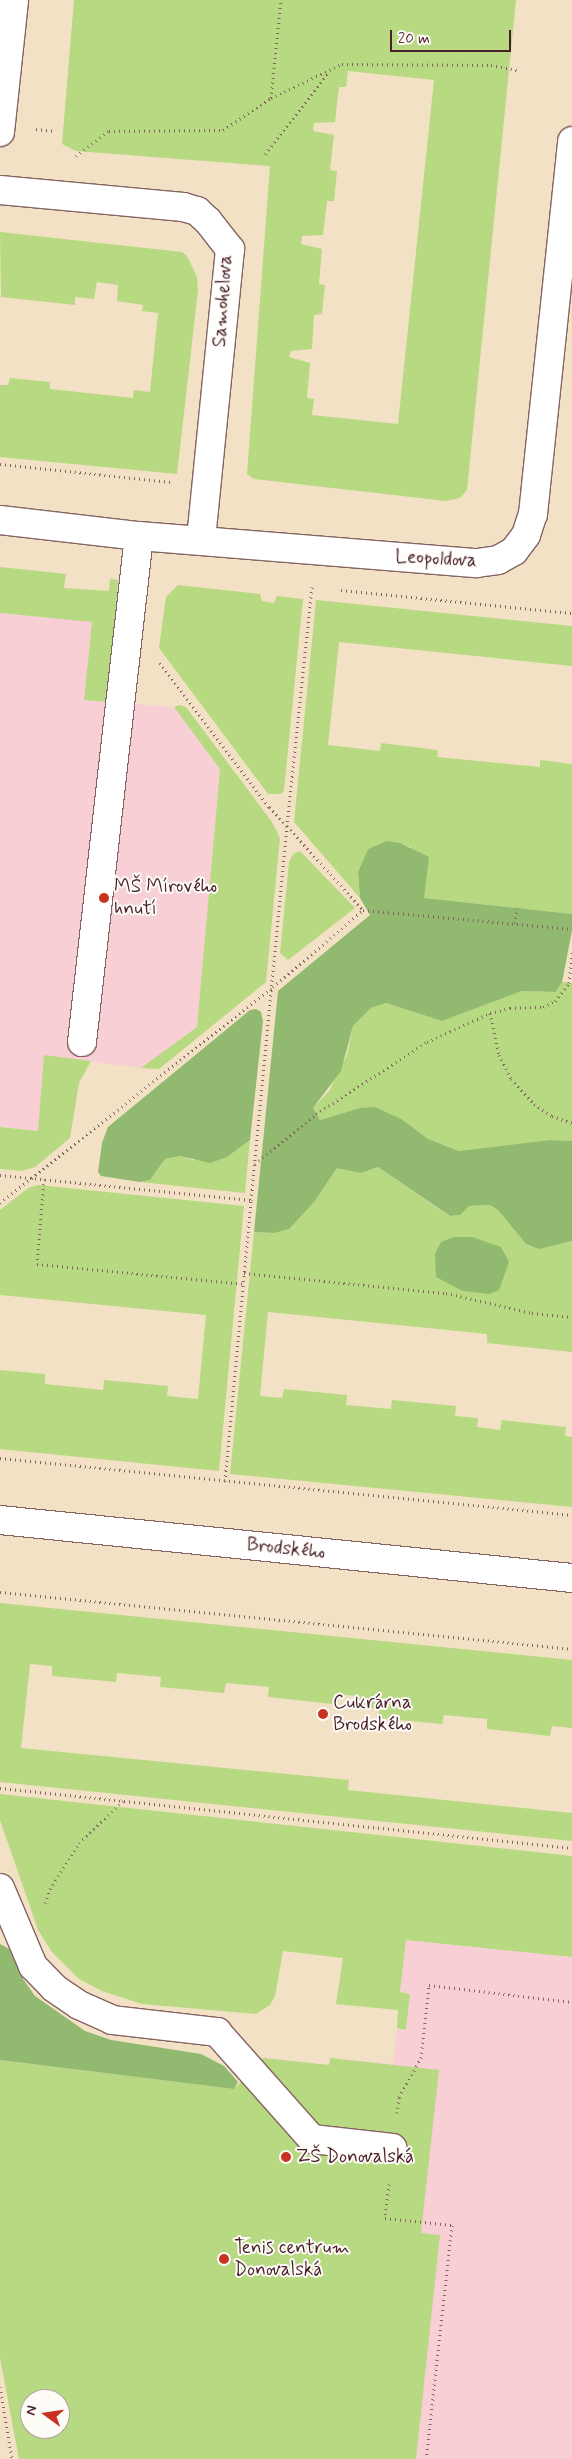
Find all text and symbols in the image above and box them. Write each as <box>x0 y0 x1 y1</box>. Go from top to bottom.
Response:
scale bar <box>392 20 513 52</box>
text: 20 m <box>398 29 430 49</box>
street label: Samohelova <box>208 254 238 348</box>
street label: Leopoldova <box>395 545 477 573</box>
place label: MŠ Mírového hnutí <box>114 876 217 920</box>
marker: MŠ Mírového hnutí <box>98 892 110 904</box>
street label: Brodského <box>246 1534 326 1564</box>
place label: Cukrárna Brodského <box>333 1692 412 1736</box>
marker: Cukrárna Brodského <box>317 1708 329 1720</box>
place label: ZŠ Donovalská <box>296 2146 414 2168</box>
marker: ZŠ Donovalská <box>280 2151 292 2163</box>
place label: Tenis centrum Donovalská <box>234 2237 348 2281</box>
marker: Tenis centrum Donovalská <box>218 2253 230 2265</box>
north arrow <box>20 2389 70 2439</box>
text: N <box>22 2404 41 2417</box>

